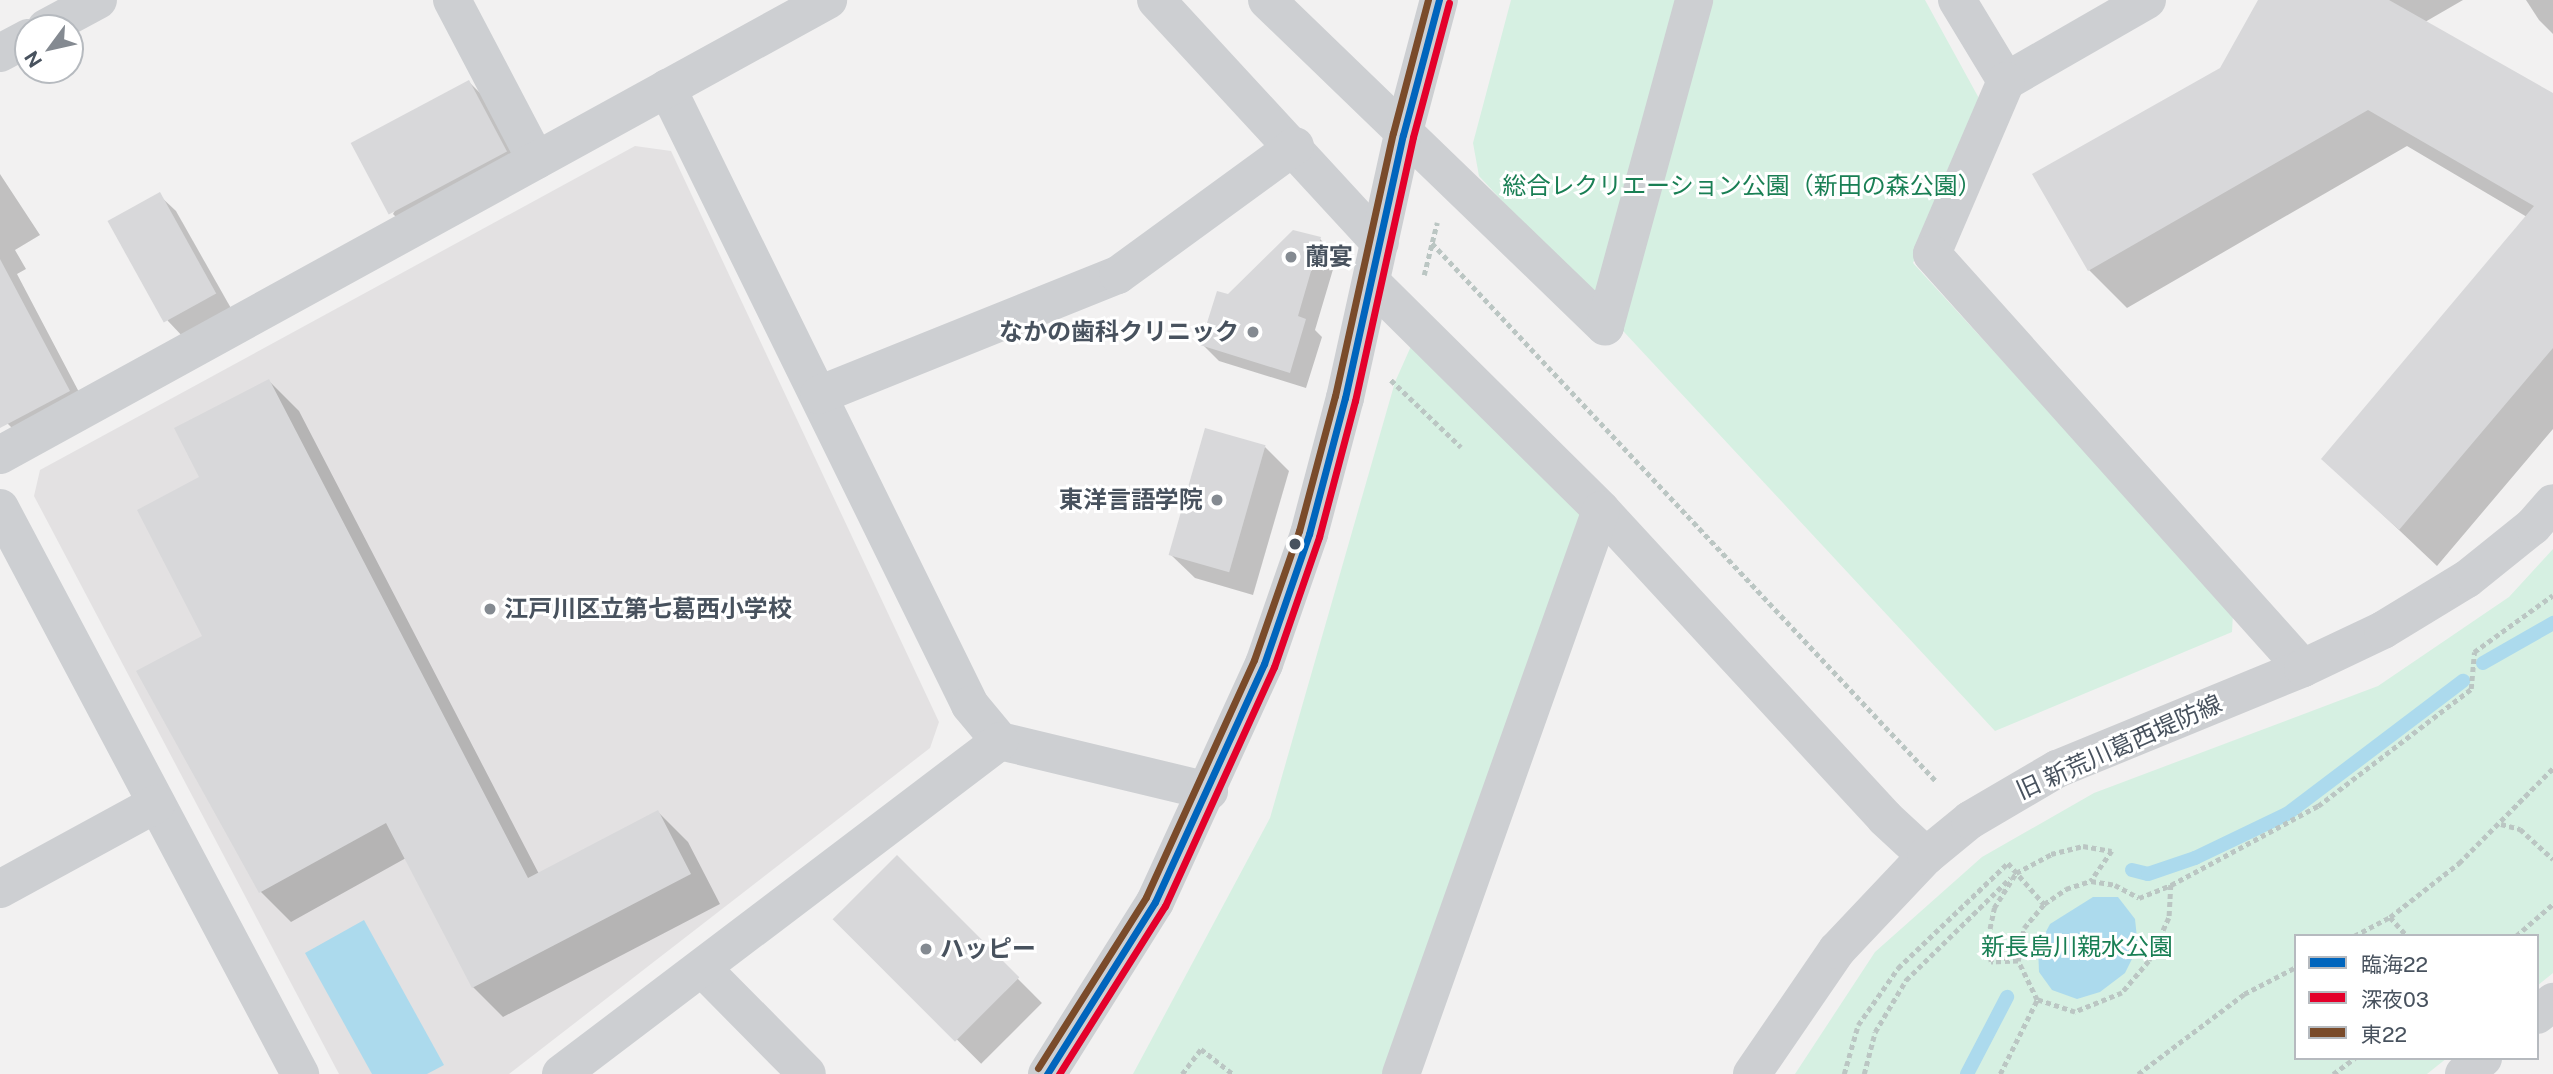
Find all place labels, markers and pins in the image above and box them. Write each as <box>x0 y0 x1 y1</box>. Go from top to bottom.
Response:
place label: 蘭宴 <box>1305 243 1353 271</box>
marker: 蘭宴 <box>1283 249 1299 265</box>
place label: なかの歯科クリニック <box>999 318 1239 346</box>
marker: なかの歯科クリニック <box>1245 324 1261 340</box>
place label: 東洋言語学院 <box>1059 486 1203 514</box>
marker: 東洋言語学院 <box>1209 492 1225 508</box>
unlabelled marker <box>1288 537 1302 551</box>
place label: 江戸川区立第七葛西小学校 <box>504 595 792 623</box>
marker: 江戸川区立第七葛西小学校 <box>482 601 498 617</box>
place label: ハッピー <box>940 935 1036 963</box>
marker: ハッピー <box>918 941 934 957</box>

